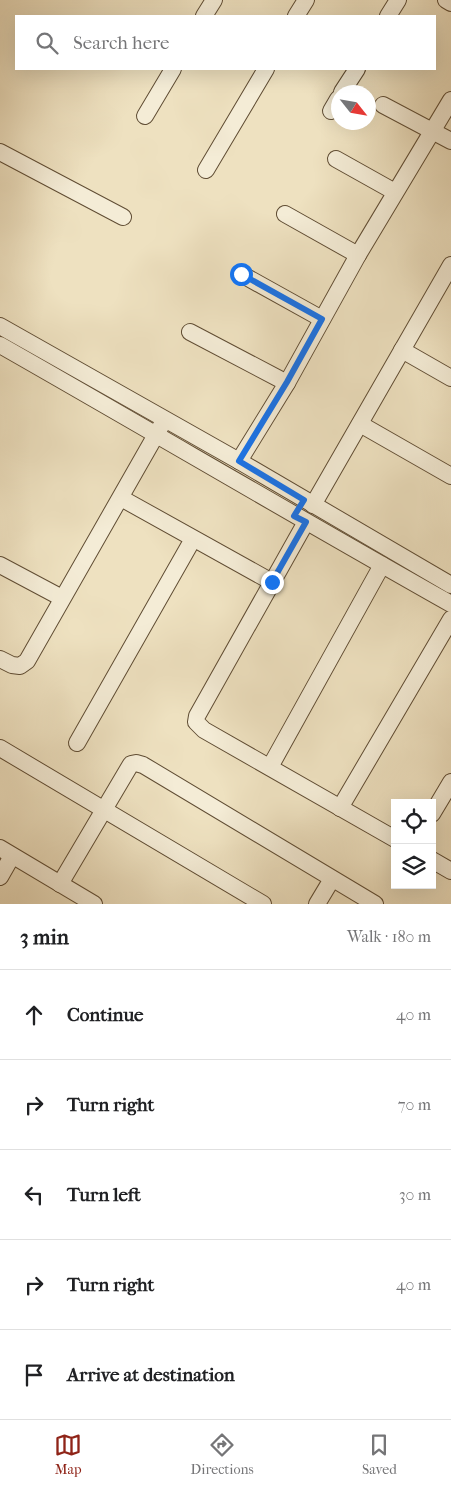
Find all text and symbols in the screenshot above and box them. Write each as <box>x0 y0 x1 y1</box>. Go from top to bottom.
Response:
search box <box>15 15 436 70</box>
icon: search <box>33 29 61 57</box>
text: Search here <box>73 32 169 54</box>
north arrow <box>331 85 376 130</box>
route start <box>230 263 253 286</box>
route end <box>261 571 284 594</box>
map controls <box>391 799 436 889</box>
button: locate <box>391 799 436 844</box>
button: layers <box>391 844 436 889</box>
text: 3 min <box>20 925 69 949</box>
text: Walk · 180 m <box>347 927 431 946</box>
icon: ahead <box>20 1001 48 1029</box>
text: Continue <box>67 1004 143 1026</box>
text: 40 m <box>396 1005 431 1024</box>
icon: right <box>20 1091 48 1119</box>
text: Turn right <box>67 1094 154 1116</box>
text: 70 m <box>398 1095 431 1114</box>
icon: left <box>20 1181 48 1209</box>
text: Turn left <box>67 1184 141 1206</box>
text: 30 m <box>399 1185 431 1204</box>
icon: right <box>20 1271 48 1299</box>
text: Turn right <box>67 1274 154 1296</box>
text: 40 m <box>396 1275 431 1294</box>
icon: arrive <box>20 1361 48 1389</box>
text: Arrive at destination <box>67 1364 235 1386</box>
tab: Map <box>54 1431 82 1478</box>
tab: Directions <box>191 1431 254 1478</box>
tab: Saved <box>362 1431 397 1478</box>

